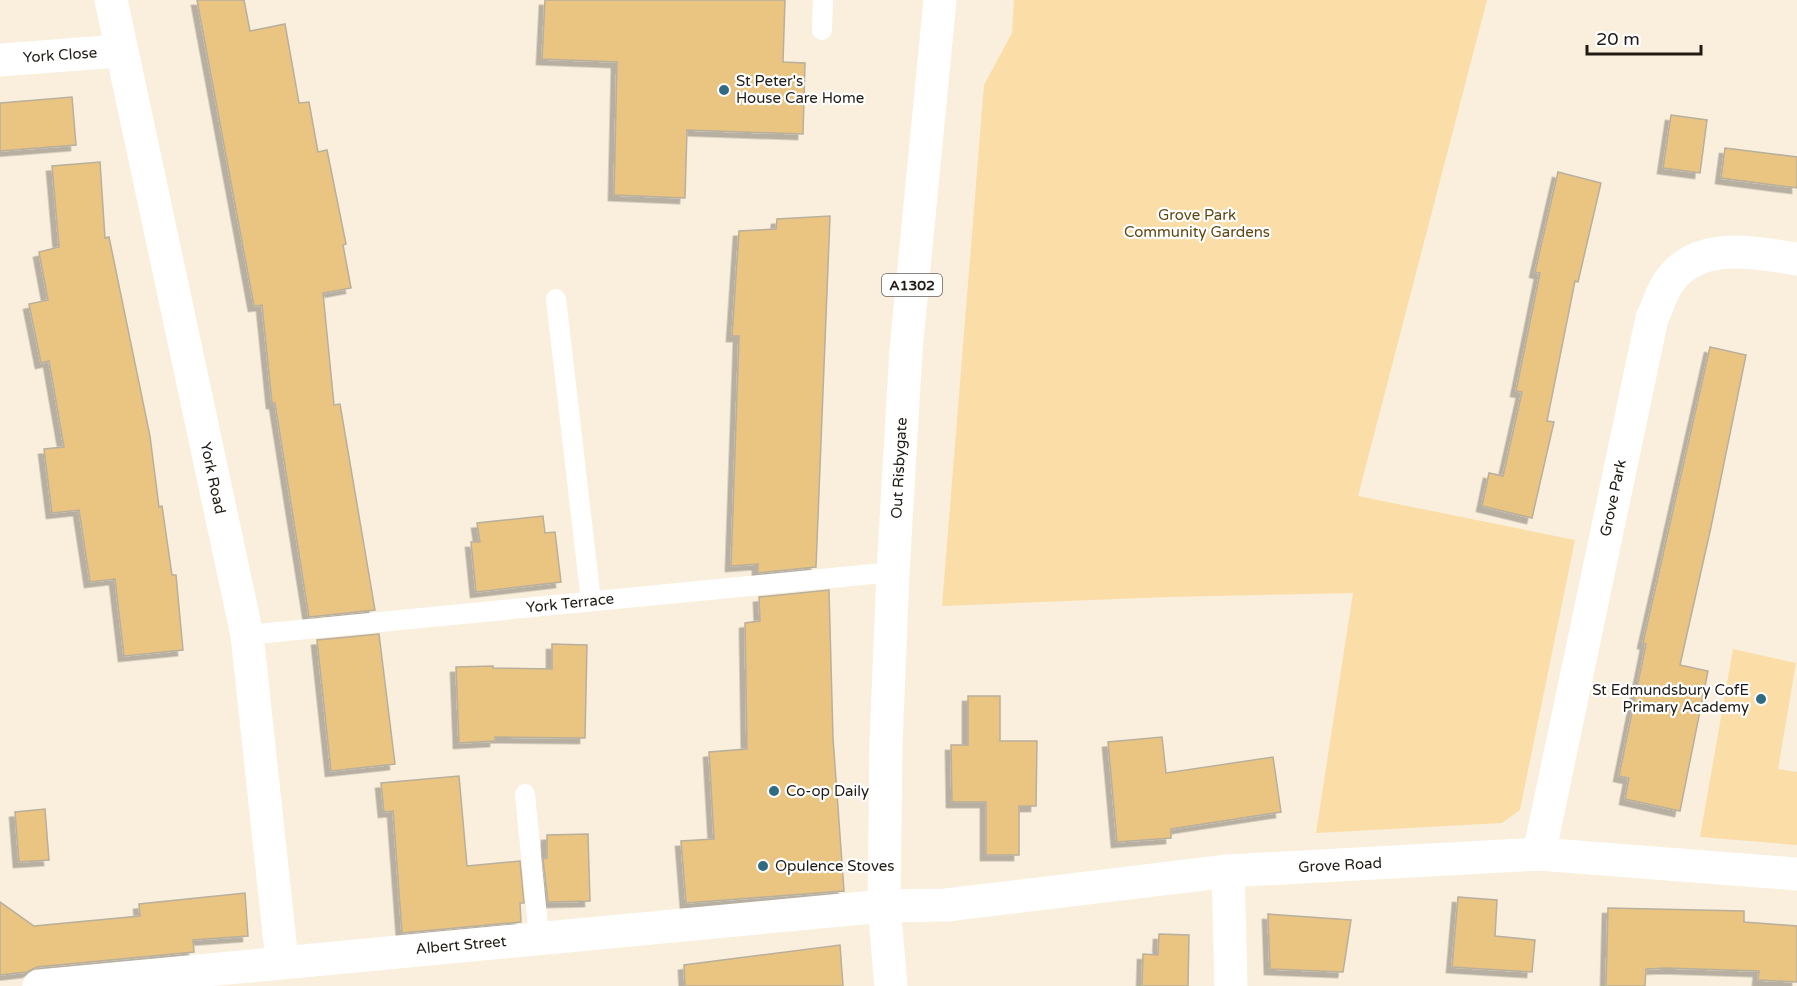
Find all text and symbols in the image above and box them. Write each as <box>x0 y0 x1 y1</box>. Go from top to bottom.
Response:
scale bar <box>1587 18 1701 56</box>
text: 20 m <box>1596 28 1640 50</box>
street label: York Close <box>22 43 98 67</box>
place label: St Peter's House Care Home <box>736 72 864 107</box>
marker: St Peter's House Care Home <box>717 83 731 97</box>
park label: Grove Park Community Gardens <box>1124 206 1270 241</box>
road number: A1302 <box>882 274 942 296</box>
street label: Out Risbygate <box>887 417 911 519</box>
street label: York Road <box>197 440 229 516</box>
street label: Grove Park <box>1596 458 1630 538</box>
street label: York Terrace <box>525 589 615 617</box>
place label: St Edmundsbury CofE Primary Academy <box>1592 681 1749 716</box>
marker: St Edmundsbury CofE Primary Academy <box>1754 692 1768 706</box>
place label: Co-op Daily <box>786 782 869 800</box>
marker: Co-op Daily <box>767 784 781 798</box>
street label: Grove Road <box>1298 854 1382 876</box>
place label: Opulence Stoves <box>775 857 894 875</box>
marker: Opulence Stoves <box>756 859 770 873</box>
street label: Albert Street <box>415 932 507 958</box>

